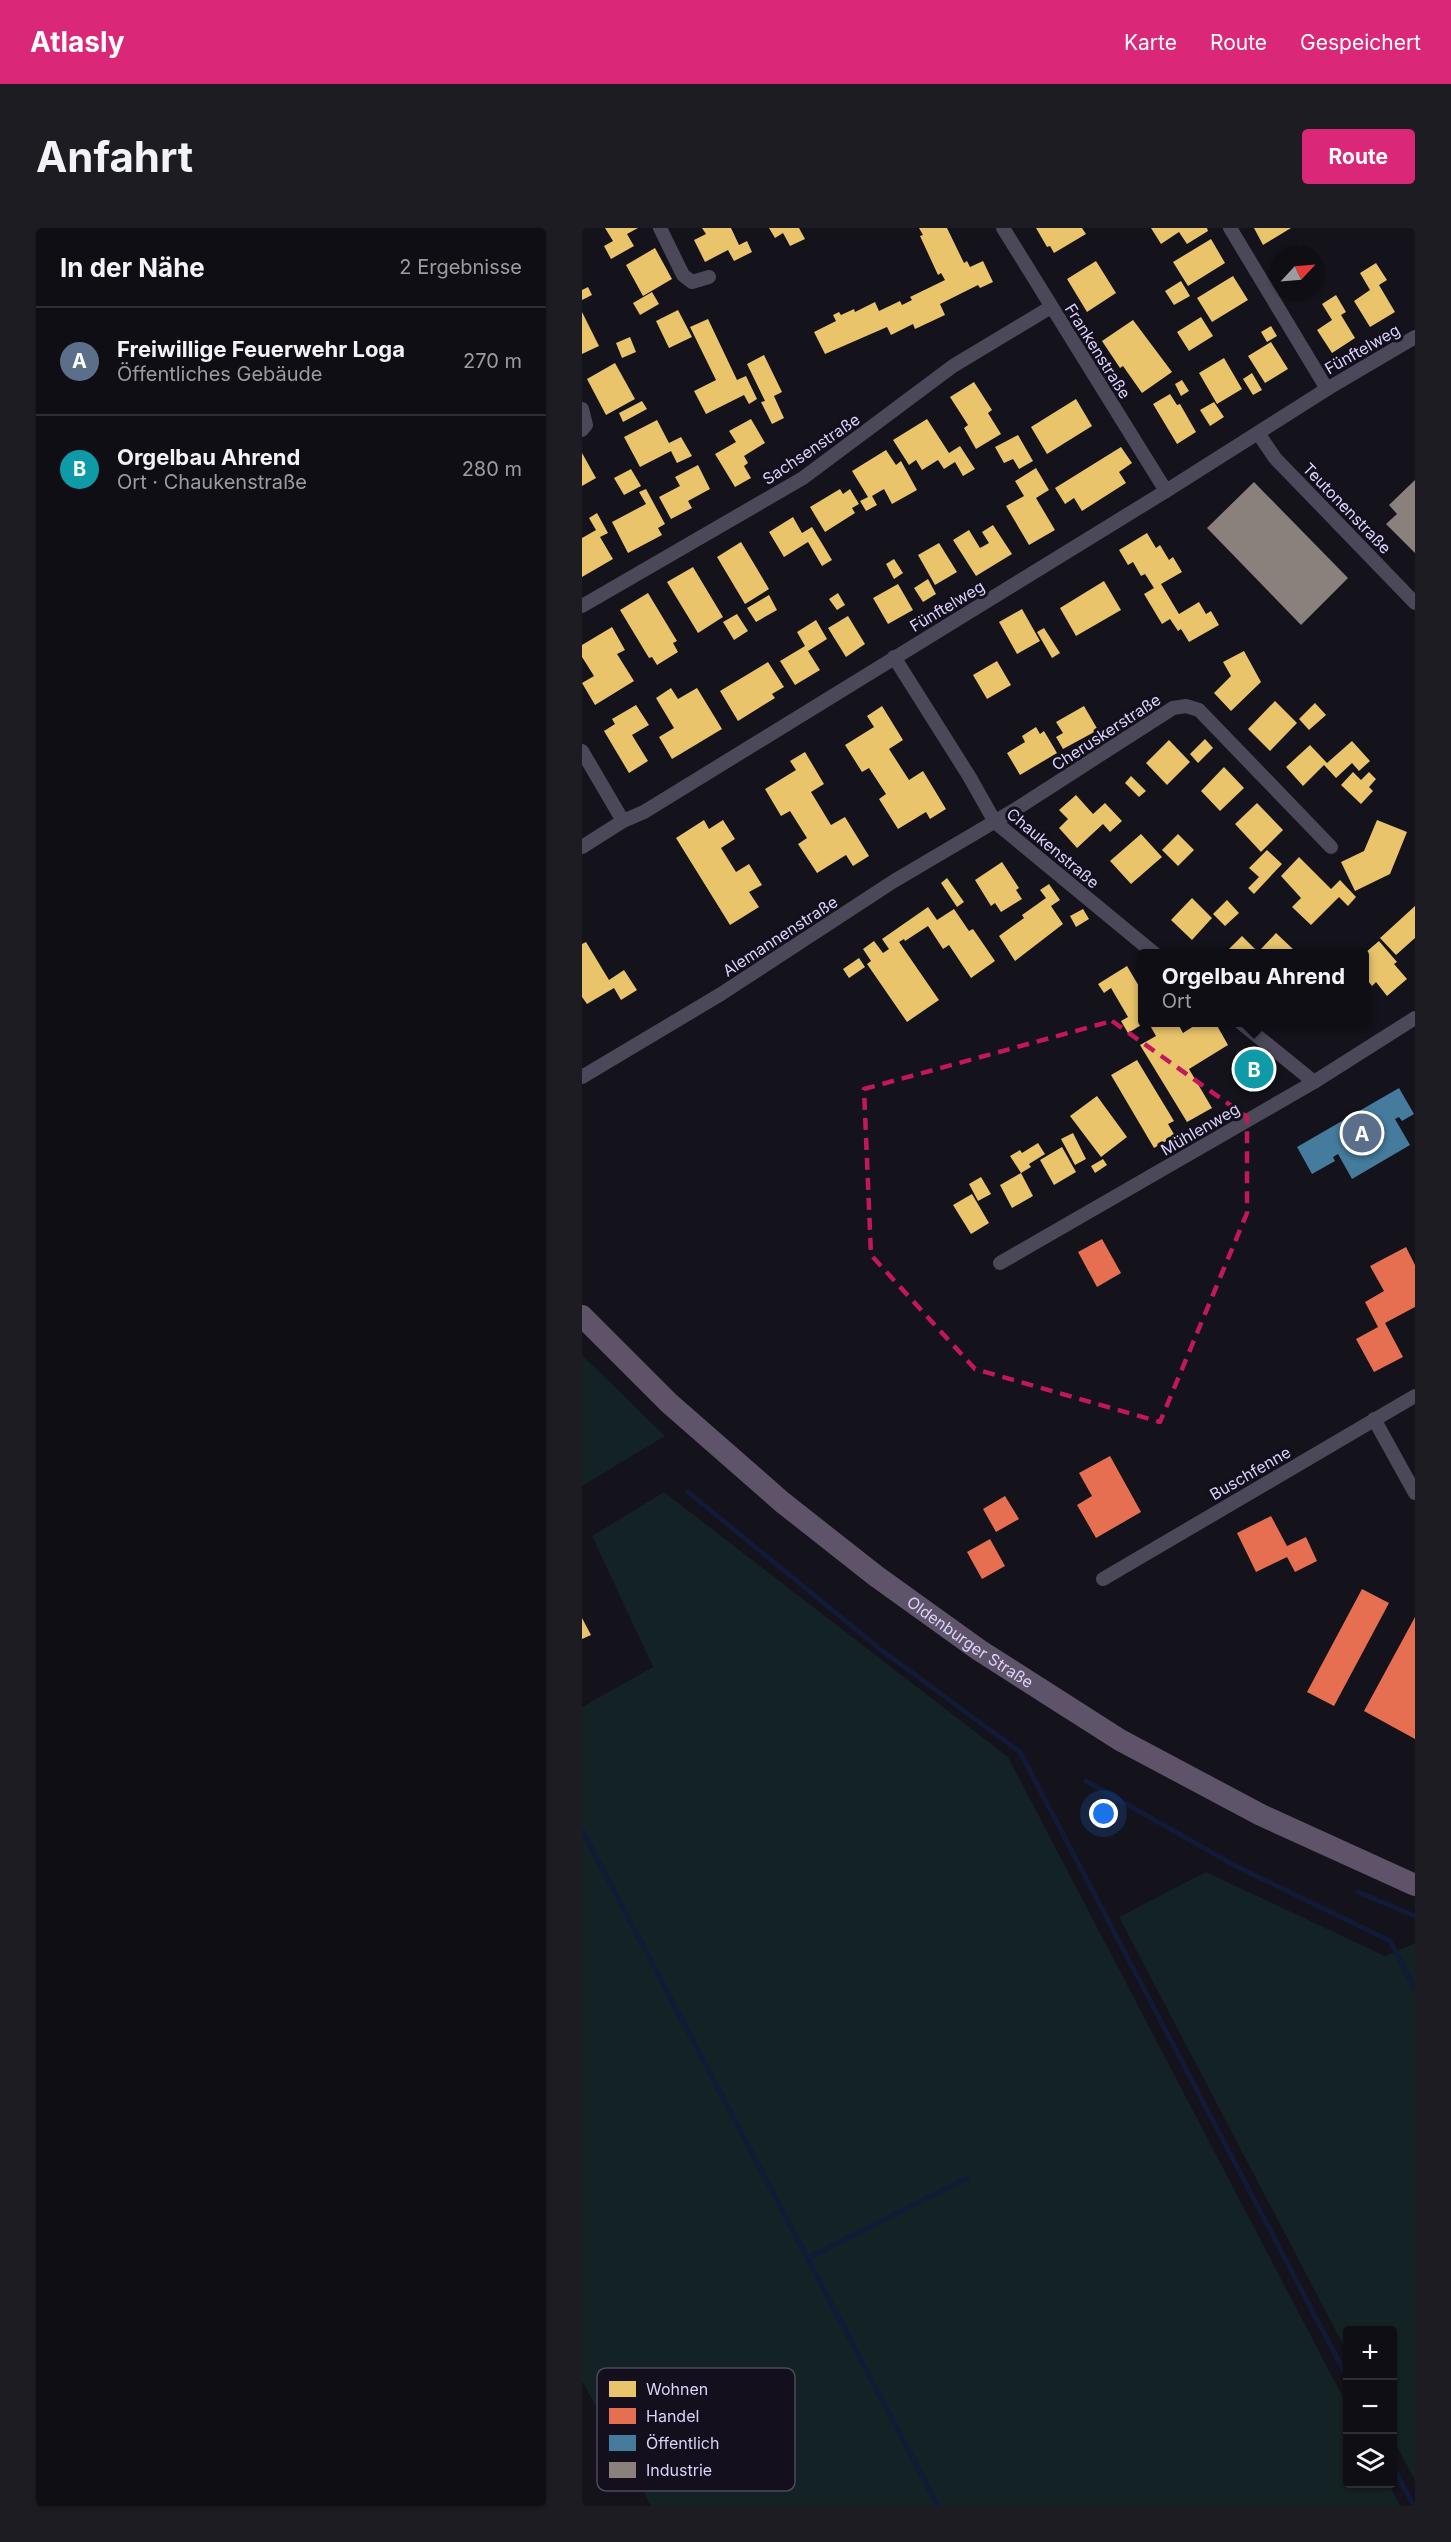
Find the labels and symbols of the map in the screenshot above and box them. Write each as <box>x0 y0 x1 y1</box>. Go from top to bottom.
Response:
north arrow <box>1271 246 1325 300</box>
street label: Frankenstraße <box>1061 300 1135 402</box>
street label: Fünftelweg <box>1321 319 1403 379</box>
street label: Sachsenstraße <box>759 409 863 489</box>
street label: Teutonenstraße <box>1299 458 1395 558</box>
street label: Fünftelweg <box>906 576 988 636</box>
street label: Cheruskerstraße <box>1048 689 1164 775</box>
street label: Chaukenstraße <box>1003 803 1103 893</box>
street label: Alemannenstraße <box>719 891 841 981</box>
pin: B <box>1234 1046 1274 1092</box>
street label: Mühlenweg <box>1157 1098 1243 1160</box>
pin: A <box>1342 1110 1382 1156</box>
street label: Buschfenne <box>1206 1442 1294 1504</box>
street label: Oldenburger Straße <box>903 1592 1037 1692</box>
your location <box>1089 1799 1118 1828</box>
legend <box>597 2368 795 2491</box>
text: Wohnen <box>646 2379 708 2399</box>
text: Handel <box>646 2406 699 2426</box>
text: Öffentlich <box>646 2433 719 2453</box>
text: Industrie <box>646 2460 712 2480</box>

